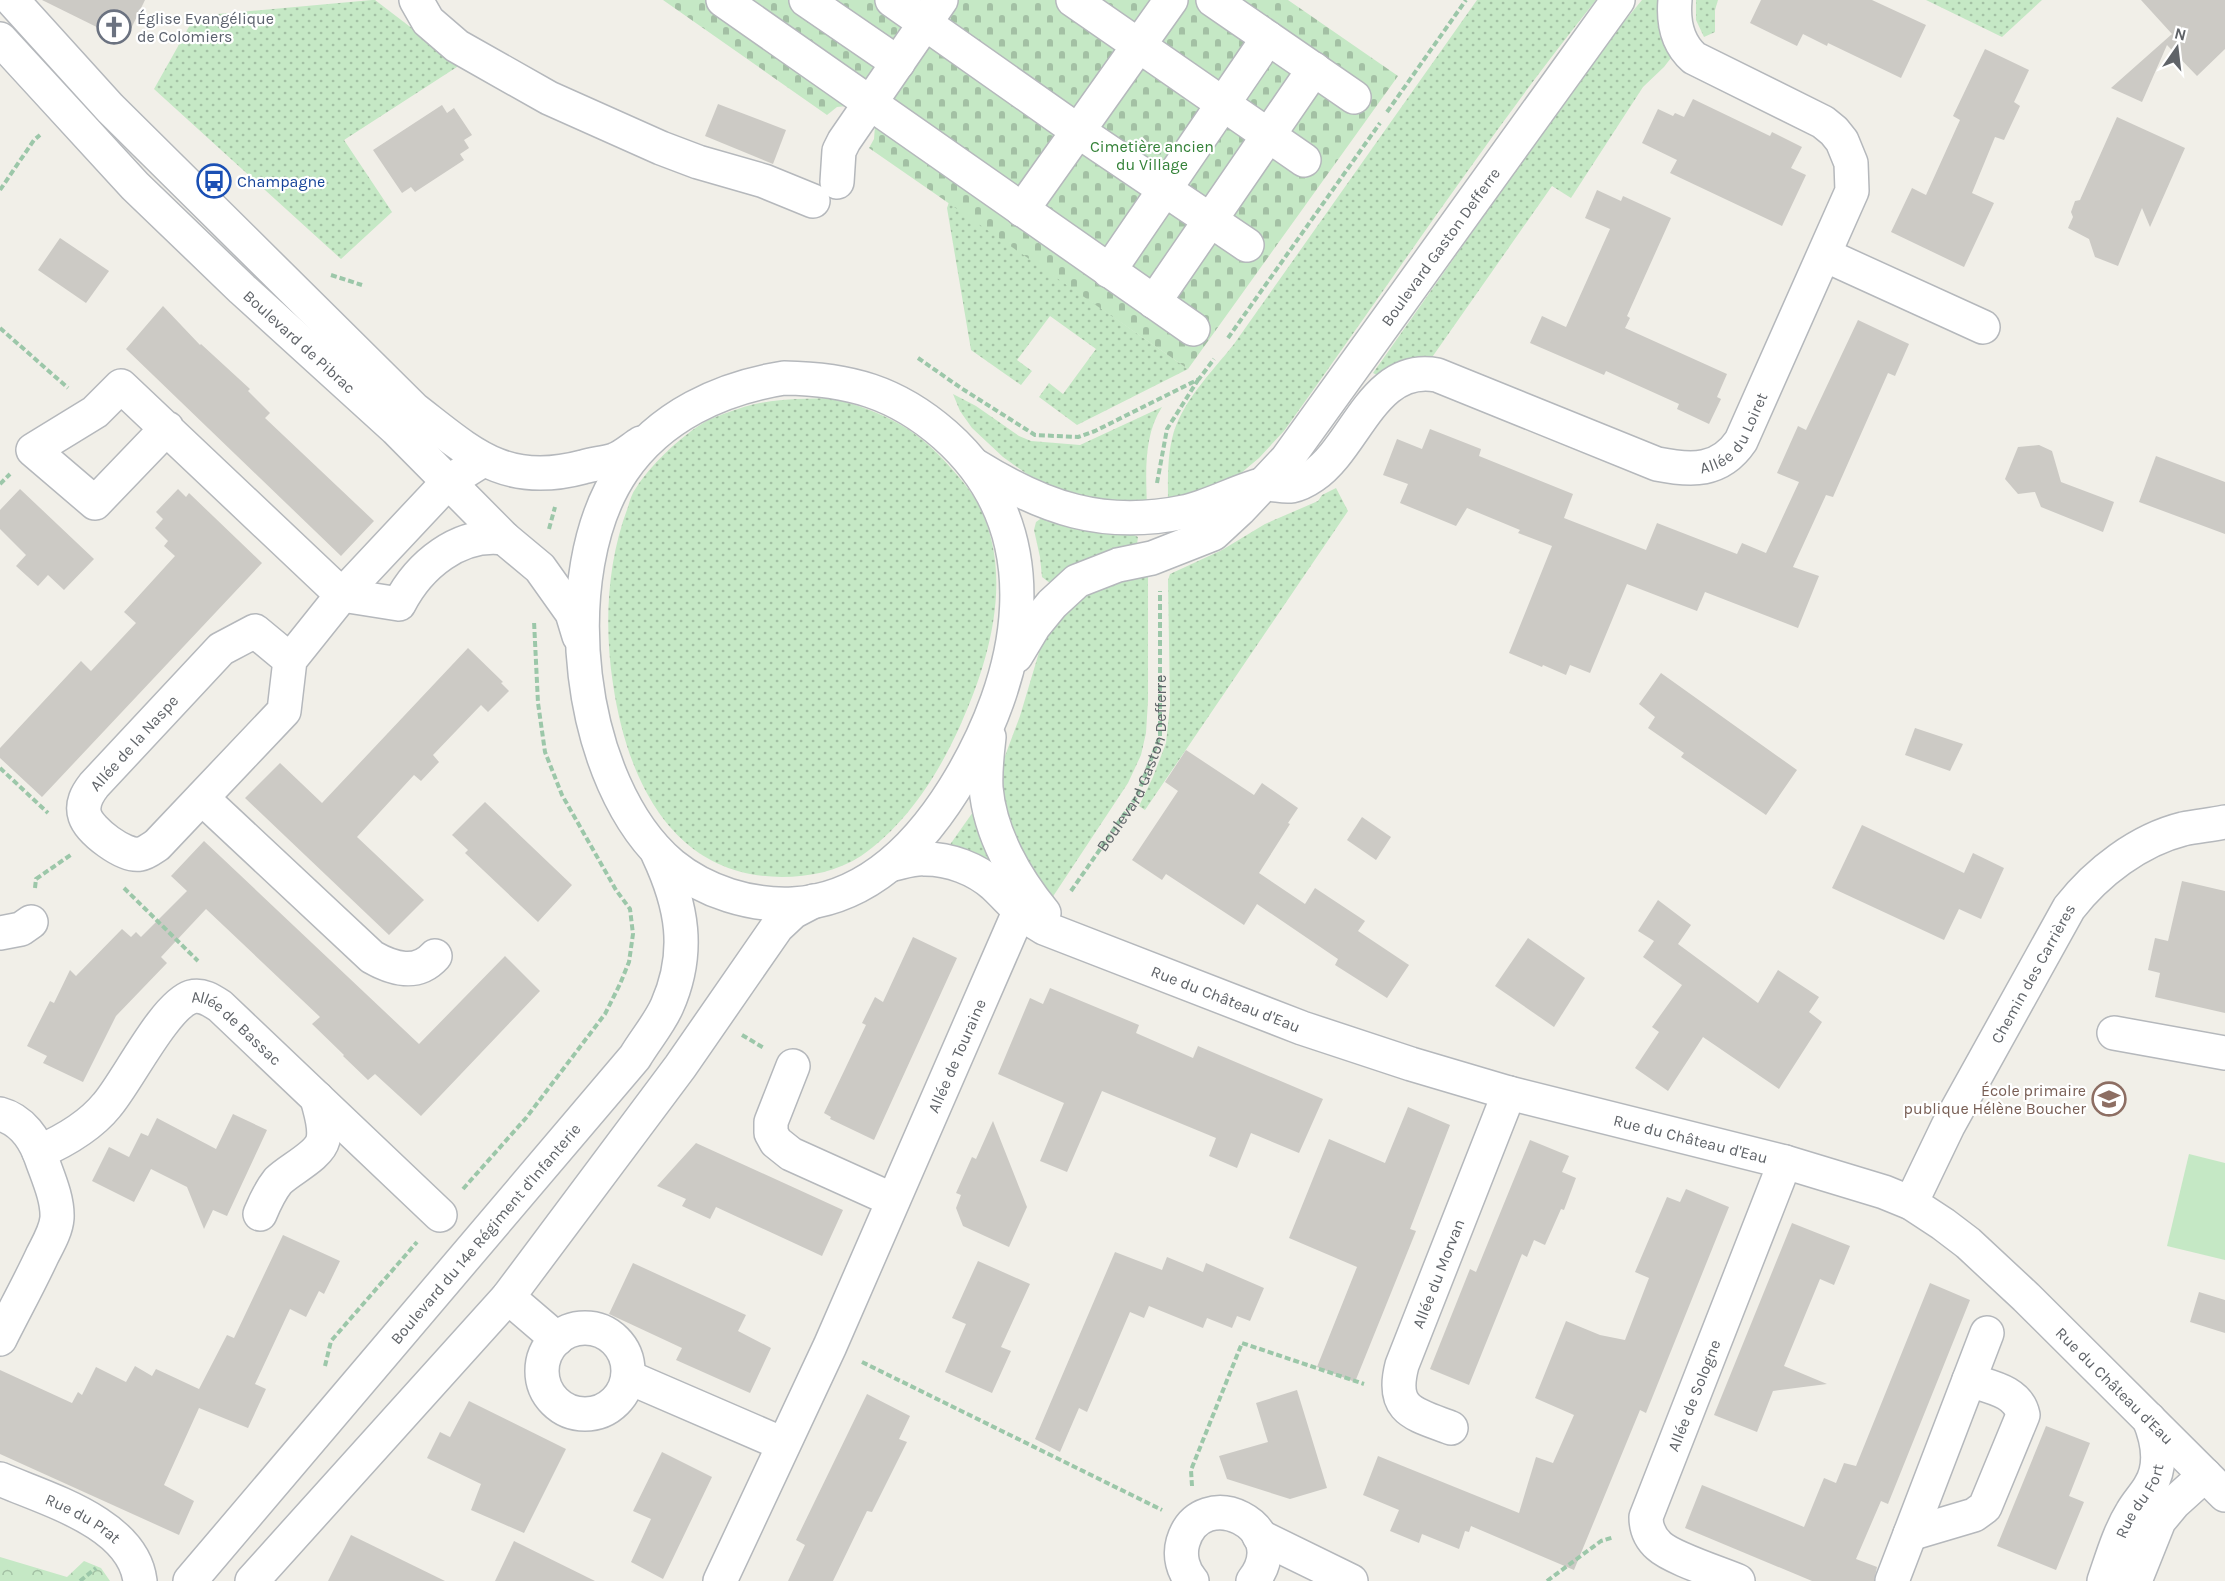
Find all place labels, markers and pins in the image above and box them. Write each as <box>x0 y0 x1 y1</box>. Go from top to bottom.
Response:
church icon: Église Evangélique de Colomiers <box>96 9 132 45</box>
place label: Église Evangélique de Colomiers <box>137 9 274 46</box>
bus stop icon: Champagne <box>196 163 232 199</box>
place label: Champagne <box>237 172 325 191</box>
place label: École primaire publique Hélène Boucher <box>1904 1081 2086 1118</box>
school or university icon: École primaire publique Hélène Boucher <box>2091 1081 2127 1117</box>

